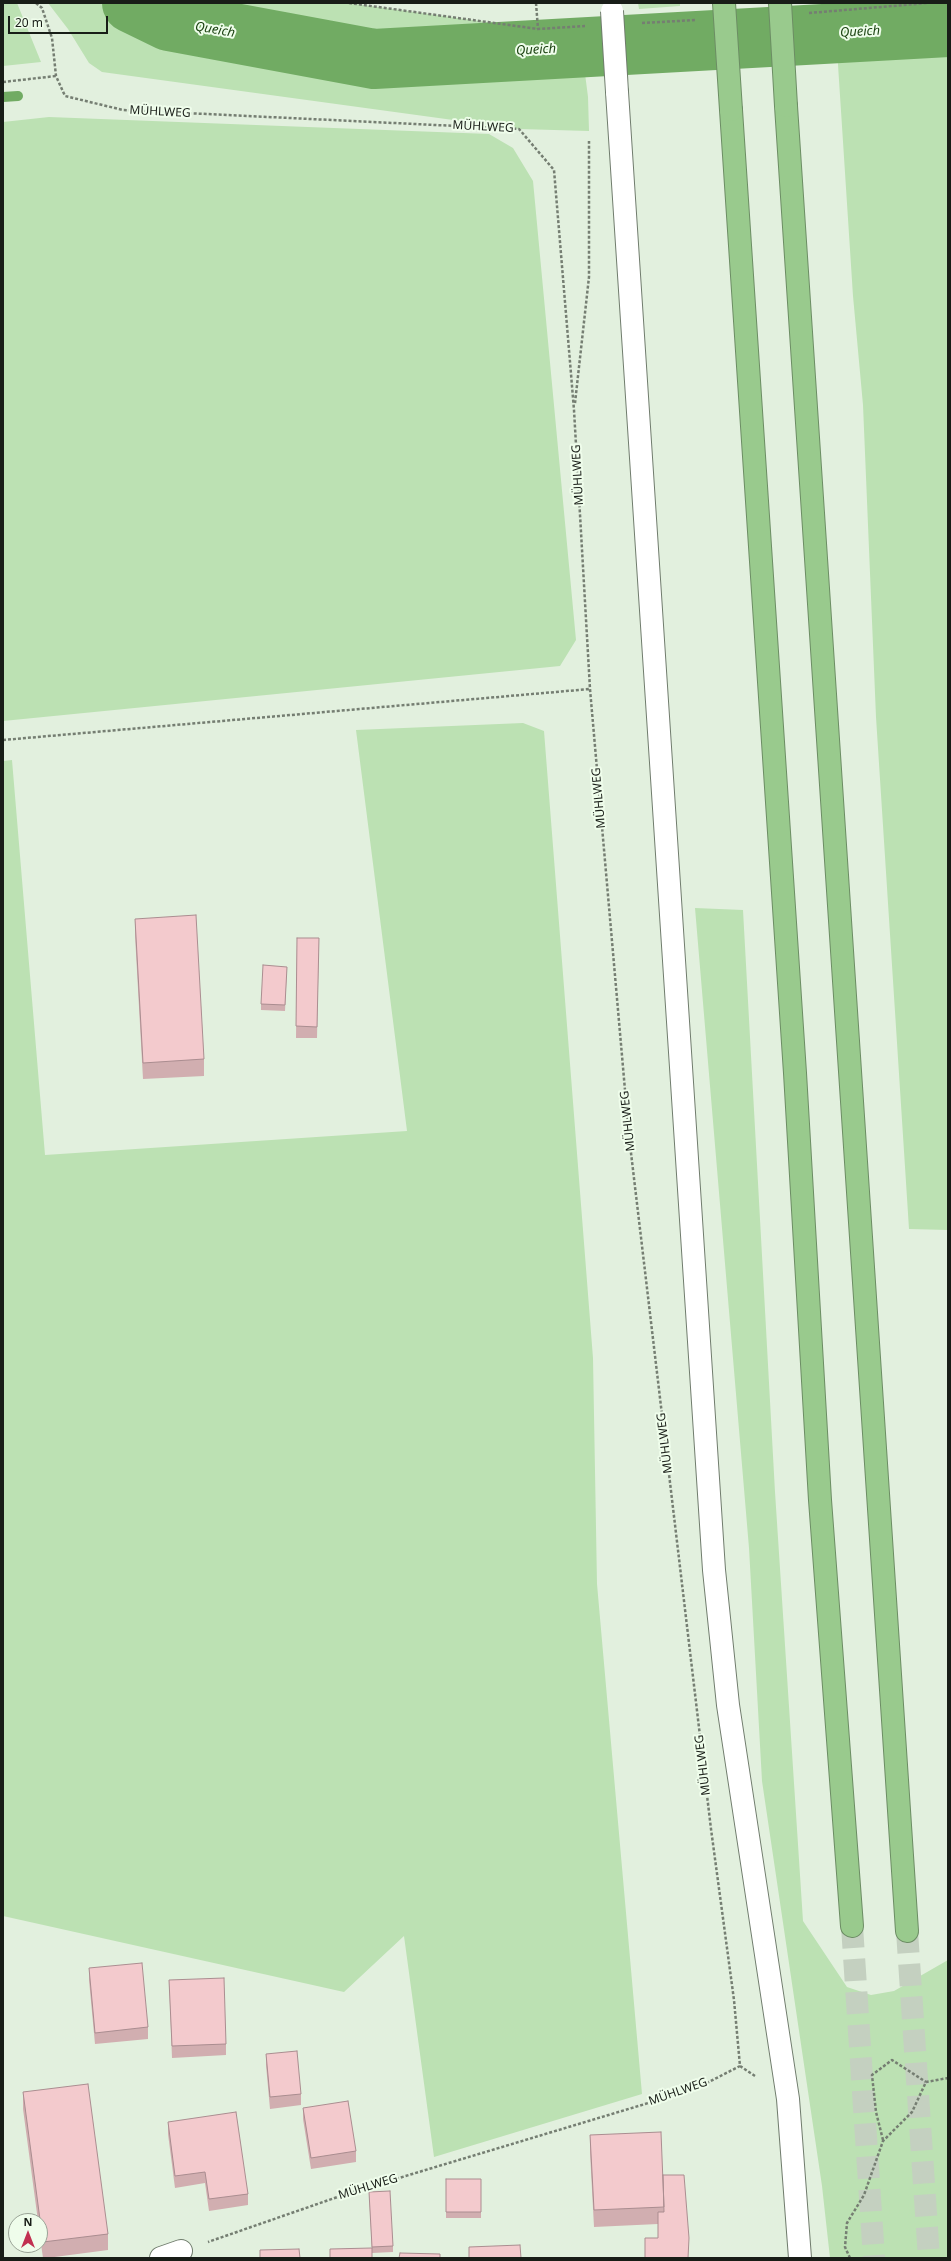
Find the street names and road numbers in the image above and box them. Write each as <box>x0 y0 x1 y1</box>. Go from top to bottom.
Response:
street label: MÜHLWEG <box>129 103 191 121</box>
street label: MÜHLWEG <box>452 118 514 136</box>
street label: MÜHLWEG <box>569 444 587 506</box>
street label: MÜHLWEG <box>589 767 609 829</box>
street label: MÜHLWEG <box>618 1090 638 1152</box>
street label: MÜHLWEG <box>654 1412 676 1474</box>
street label: MÜHLWEG <box>692 1734 714 1796</box>
street label: MÜHLWEG <box>647 2075 709 2109</box>
street label: MÜHLWEG <box>337 2171 399 2203</box>

